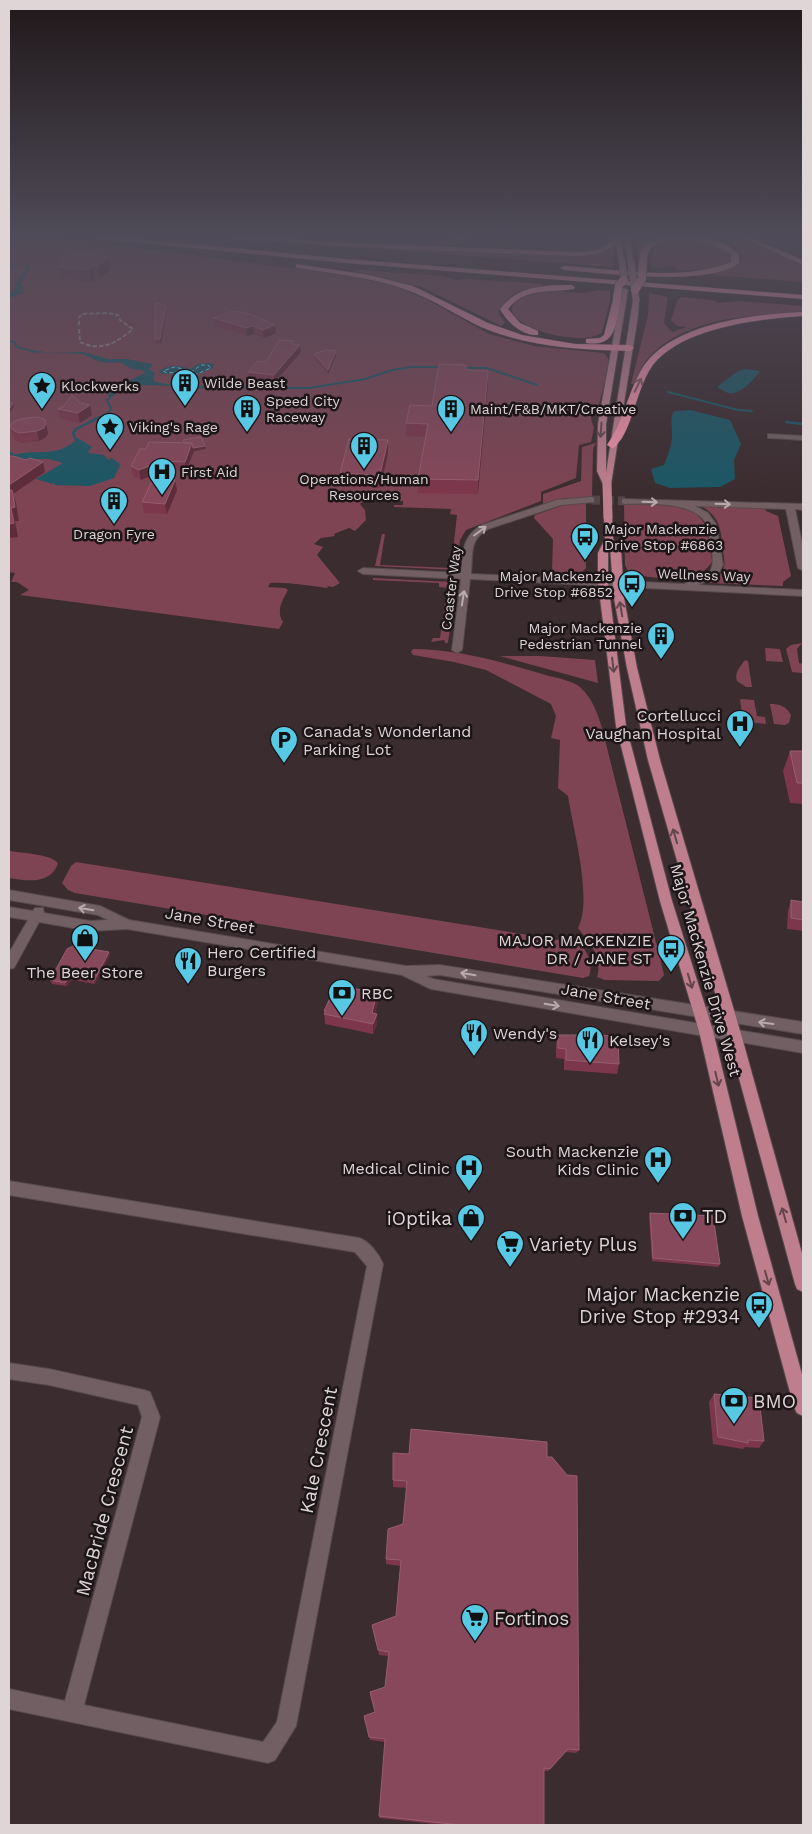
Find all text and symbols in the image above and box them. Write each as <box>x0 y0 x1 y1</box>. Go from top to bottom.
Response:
building icon: Wilde Beast <box>170 368 200 407</box>
place icon: Klockwerks <box>27 371 57 410</box>
place label: Wilde Beast <box>204 375 286 391</box>
place label: Klockwerks <box>61 378 139 394</box>
one-way arrow <box>634 378 643 393</box>
place label: Speed City Raceway <box>266 393 341 425</box>
building icon: Speed City Raceway <box>232 394 262 433</box>
building icon: Maint/F&B/MKT/Creative <box>436 394 466 433</box>
place label: Maint/F&B/MKT/Creative <box>470 401 636 417</box>
place icon: Viking's Rage <box>95 412 125 451</box>
place label: Viking's Rage <box>129 419 218 435</box>
one-way arrow <box>597 422 606 438</box>
building icon: Operations/Human Resources <box>349 431 379 470</box>
hospital icon: First Aid <box>147 457 177 496</box>
place label: First Aid <box>181 464 238 480</box>
place label: Operations/Human Resources <box>299 471 429 503</box>
building icon: Dragon Fyre <box>99 486 129 525</box>
one-way arrow <box>641 497 657 506</box>
one-way arrow <box>714 499 731 509</box>
place label: Major Mackenzie Drive Stop #6863 <box>604 521 723 553</box>
bus stop icon: Major Mackenzie Drive Stop #6863 <box>570 522 600 561</box>
place label: Dragon Fyre <box>73 526 155 542</box>
one-way arrow <box>473 526 486 537</box>
street label: Coaster Way <box>438 544 464 631</box>
street label: Wellness Way <box>657 565 752 585</box>
place label: Major Mackenzie Drive Stop #6852 <box>494 568 613 600</box>
bus stop icon: Major Mackenzie Drive Stop #6852 <box>617 569 647 608</box>
one-way arrow <box>459 590 469 606</box>
one-way arrow <box>616 602 626 618</box>
place label: Major Mackenzie Pedestrian Tunnel <box>519 620 643 652</box>
building icon: Major Mackenzie Pedestrian Tunnel <box>646 621 676 660</box>
one-way arrow <box>608 657 618 673</box>
place label: Cortellucci Vaughan Hospital <box>585 706 721 743</box>
hospital icon: Cortellucci Vaughan Hospital <box>725 709 755 748</box>
place label: Canada's Wonderland Parking Lot <box>303 722 471 759</box>
parking icon: Canada's Wonderland Parking Lot <box>269 725 299 764</box>
one-way arrow <box>670 829 680 845</box>
street label: Major MacKenzie Drive West <box>666 862 745 1079</box>
one-way arrow <box>79 903 95 913</box>
street label: Jane Street <box>164 903 256 938</box>
shop icon: The Beer Store <box>70 923 100 962</box>
place label: MAJOR MACKENZIE DR / JANE ST <box>498 931 652 968</box>
bus stop icon: MAJOR MACKENZIE DR / JANE ST <box>656 934 686 973</box>
place label: Hero Certified Burgers <box>207 943 316 980</box>
restaurant icon: Hero Certified Burgers <box>173 946 203 985</box>
place label: The Beer Store <box>27 963 143 982</box>
one-way arrow <box>460 969 476 979</box>
one-way arrow <box>686 973 696 989</box>
bank icon: RBC <box>327 978 357 1017</box>
street label: Jane Street <box>560 979 652 1014</box>
place label: RBC <box>361 984 393 1003</box>
one-way arrow <box>544 1001 560 1011</box>
one-way arrow <box>758 1017 774 1027</box>
restaurant icon: Wendy's <box>459 1018 489 1057</box>
place label: Wendy's <box>493 1024 557 1043</box>
restaurant icon: Kelsey's <box>575 1025 605 1064</box>
place label: Kelsey's <box>609 1031 670 1050</box>
one-way arrow <box>713 1070 722 1086</box>
place label: South Mackenzie Kids Clinic <box>506 1142 639 1179</box>
hospital icon: South Mackenzie Kids Clinic <box>643 1145 673 1184</box>
hospital icon: Medical Clinic <box>454 1153 484 1192</box>
place label: Medical Clinic <box>342 1159 450 1178</box>
bank icon: TD <box>668 1201 698 1240</box>
shop icon: iOptika <box>456 1203 486 1242</box>
place label: TD <box>702 1205 727 1228</box>
place label: iOptika <box>387 1207 452 1230</box>
one-way arrow <box>779 1208 789 1224</box>
supermarket icon: Variety Plus <box>495 1229 525 1268</box>
place label: Variety Plus <box>529 1233 637 1256</box>
one-way arrow <box>763 1270 773 1286</box>
place label: Major Mackenzie Drive Stop #2934 <box>579 1283 740 1328</box>
bus stop icon: Major Mackenzie Drive Stop #2934 <box>744 1290 774 1329</box>
street label: Kale Crescent <box>295 1385 342 1516</box>
bank icon: BMO <box>719 1386 749 1425</box>
place label: BMO <box>753 1390 796 1413</box>
street label: MacBride Crescent <box>71 1424 138 1598</box>
supermarket icon: Fortinos <box>460 1603 490 1642</box>
place label: Fortinos <box>494 1607 569 1630</box>

